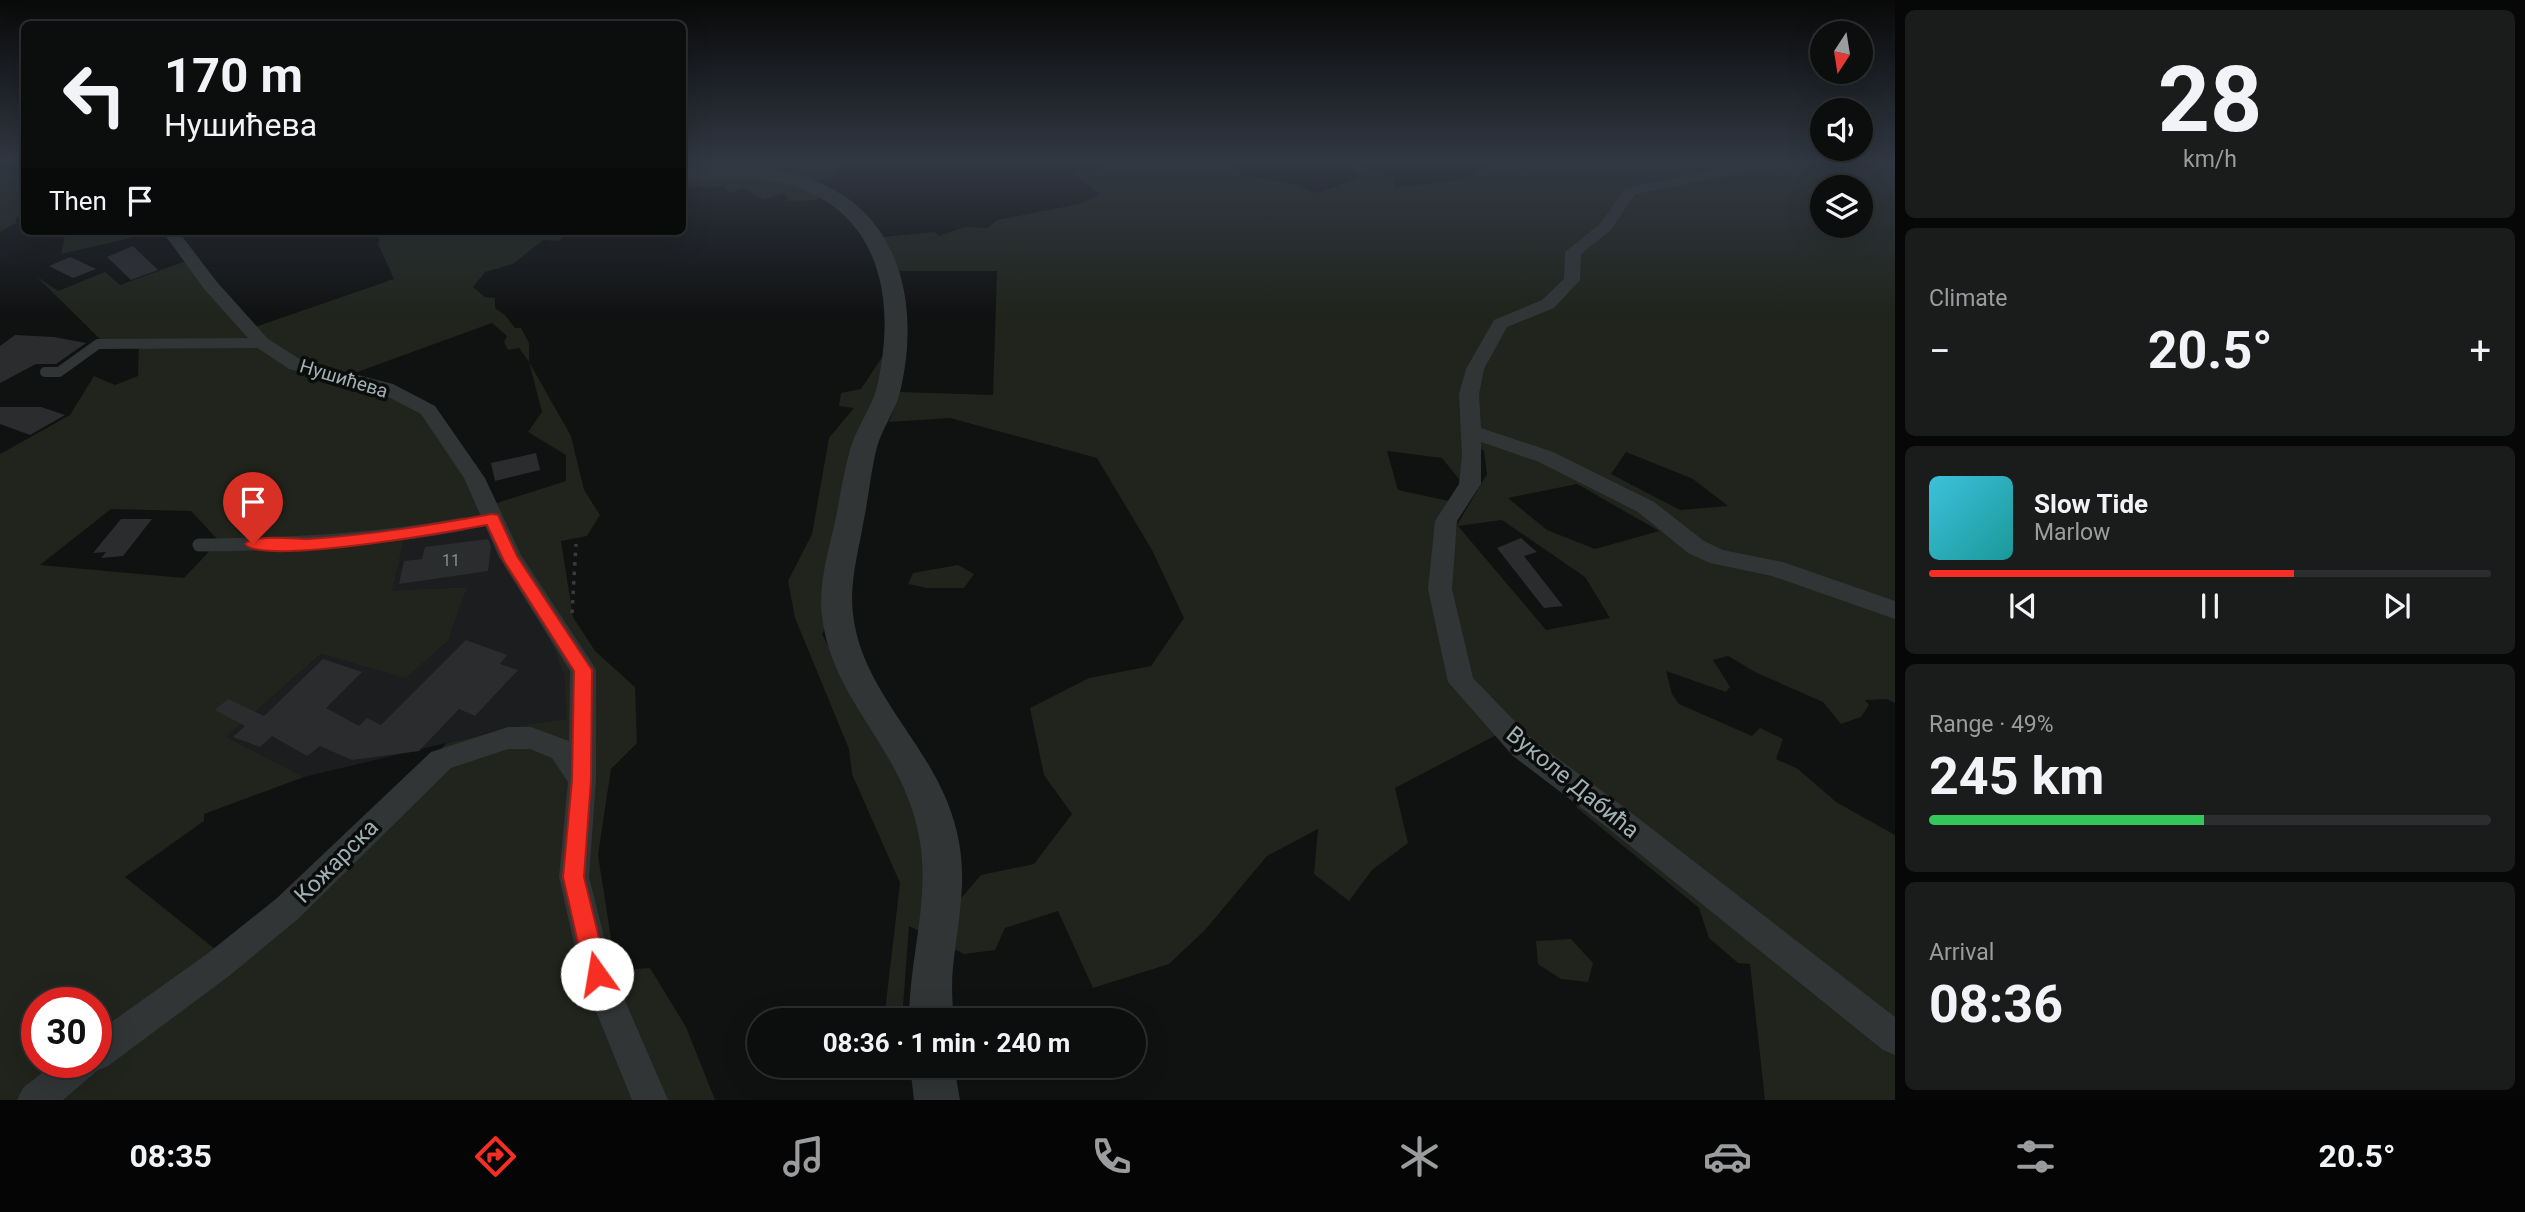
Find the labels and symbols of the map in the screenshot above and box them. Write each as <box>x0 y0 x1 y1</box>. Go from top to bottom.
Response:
north arrow <box>1810 21 1872 84</box>
street label: Нушићева <box>297 354 391 403</box>
pin <box>223 472 283 544</box>
house number: 11 <box>442 551 460 570</box>
street label: Вуколе Дабића <box>1501 721 1644 844</box>
street label: Кожарска <box>289 814 384 909</box>
position arrow <box>560 937 634 1011</box>
speed limit sign: 30 <box>21 987 112 1078</box>

